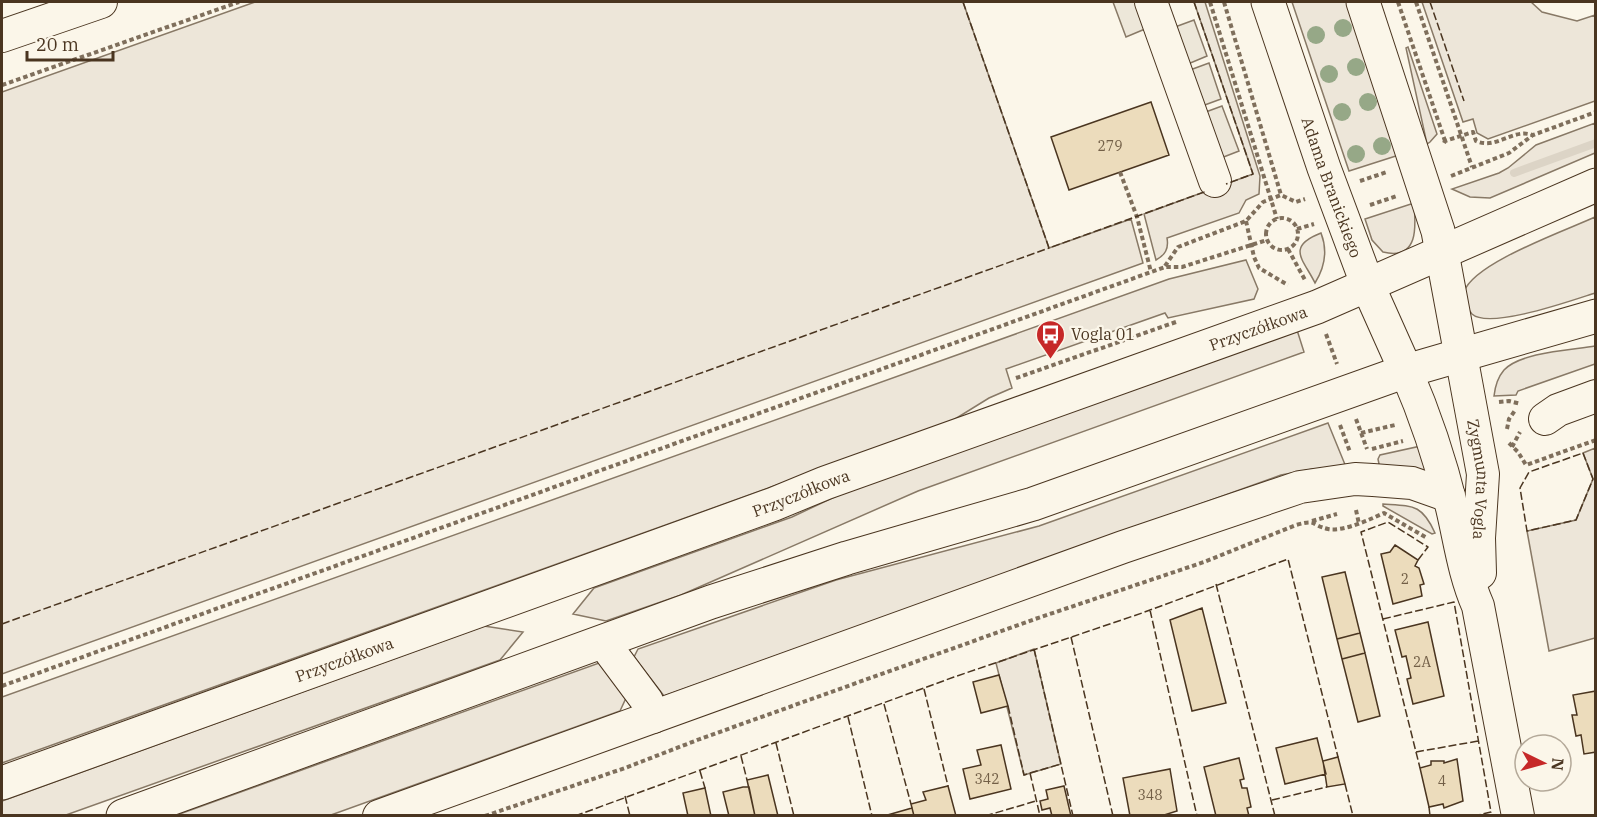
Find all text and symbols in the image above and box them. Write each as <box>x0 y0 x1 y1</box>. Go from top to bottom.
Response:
scale bar <box>27 24 112 62</box>
text: 20 m <box>36 33 79 56</box>
street label: Adama Branickiego <box>1298 114 1366 260</box>
house number: 279 <box>1097 137 1123 155</box>
street label: Przyczółkowa <box>1206 301 1310 355</box>
bus stop icon: Vogla 01 <box>1034 318 1066 360</box>
place label: Vogla 01 <box>1071 324 1135 344</box>
street label: Zygmunta Vogla <box>1463 417 1493 541</box>
street label: Przyczółkowa <box>750 465 852 521</box>
house number: 2 <box>1401 570 1409 588</box>
street label: Przyczółkowa <box>293 632 396 686</box>
house number: 2A <box>1413 653 1431 671</box>
north arrow <box>1513 733 1573 793</box>
text: N <box>1547 757 1568 771</box>
house number: 342 <box>974 770 1000 788</box>
house number: 4 <box>1438 772 1446 790</box>
house number: 348 <box>1137 786 1163 804</box>

